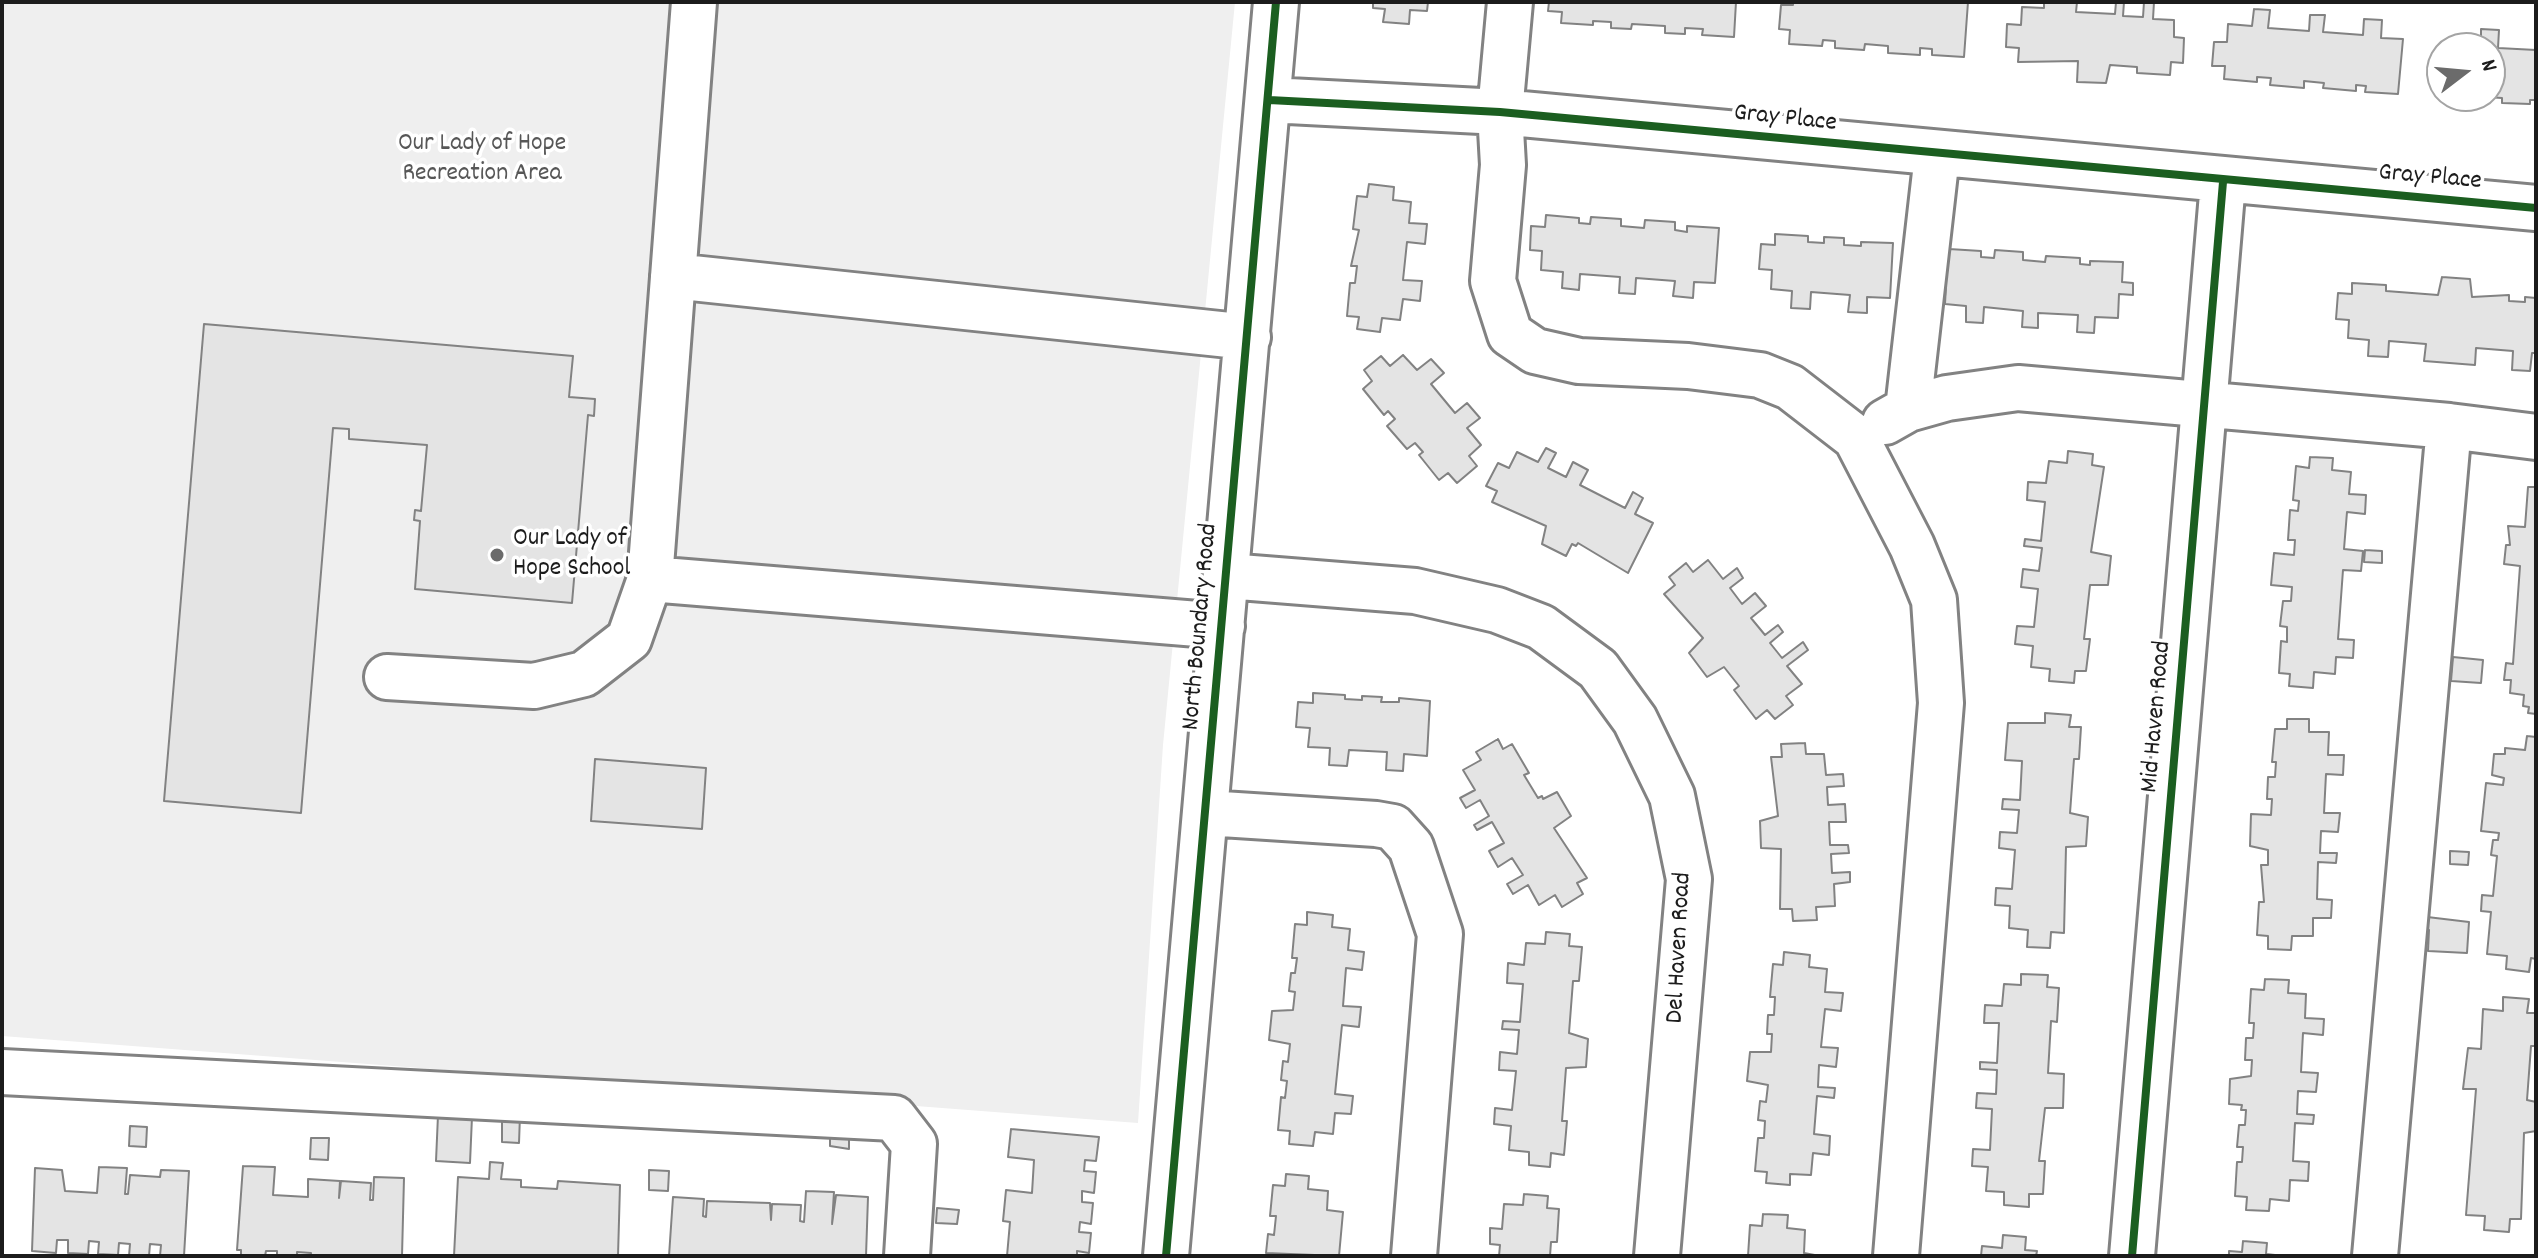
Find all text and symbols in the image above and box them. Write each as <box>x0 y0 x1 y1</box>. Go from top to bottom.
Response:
north arrow <box>2426 32 2506 112</box>
text: N <box>2471 56 2504 75</box>
street label: Gray Place <box>1732 99 1838 141</box>
park label: Our Lady of Hope Recreation Area <box>398 129 566 190</box>
street label: Gray Place <box>2377 159 2483 199</box>
street label: North Boundary Road <box>1177 522 1227 732</box>
place label: Our Lady of Hope School <box>513 524 630 586</box>
marker: Our Lady of Hope School <box>488 546 506 564</box>
street label: Mid Haven Road <box>2136 640 2180 794</box>
street label: Del Haven Road <box>1661 872 1701 1024</box>

